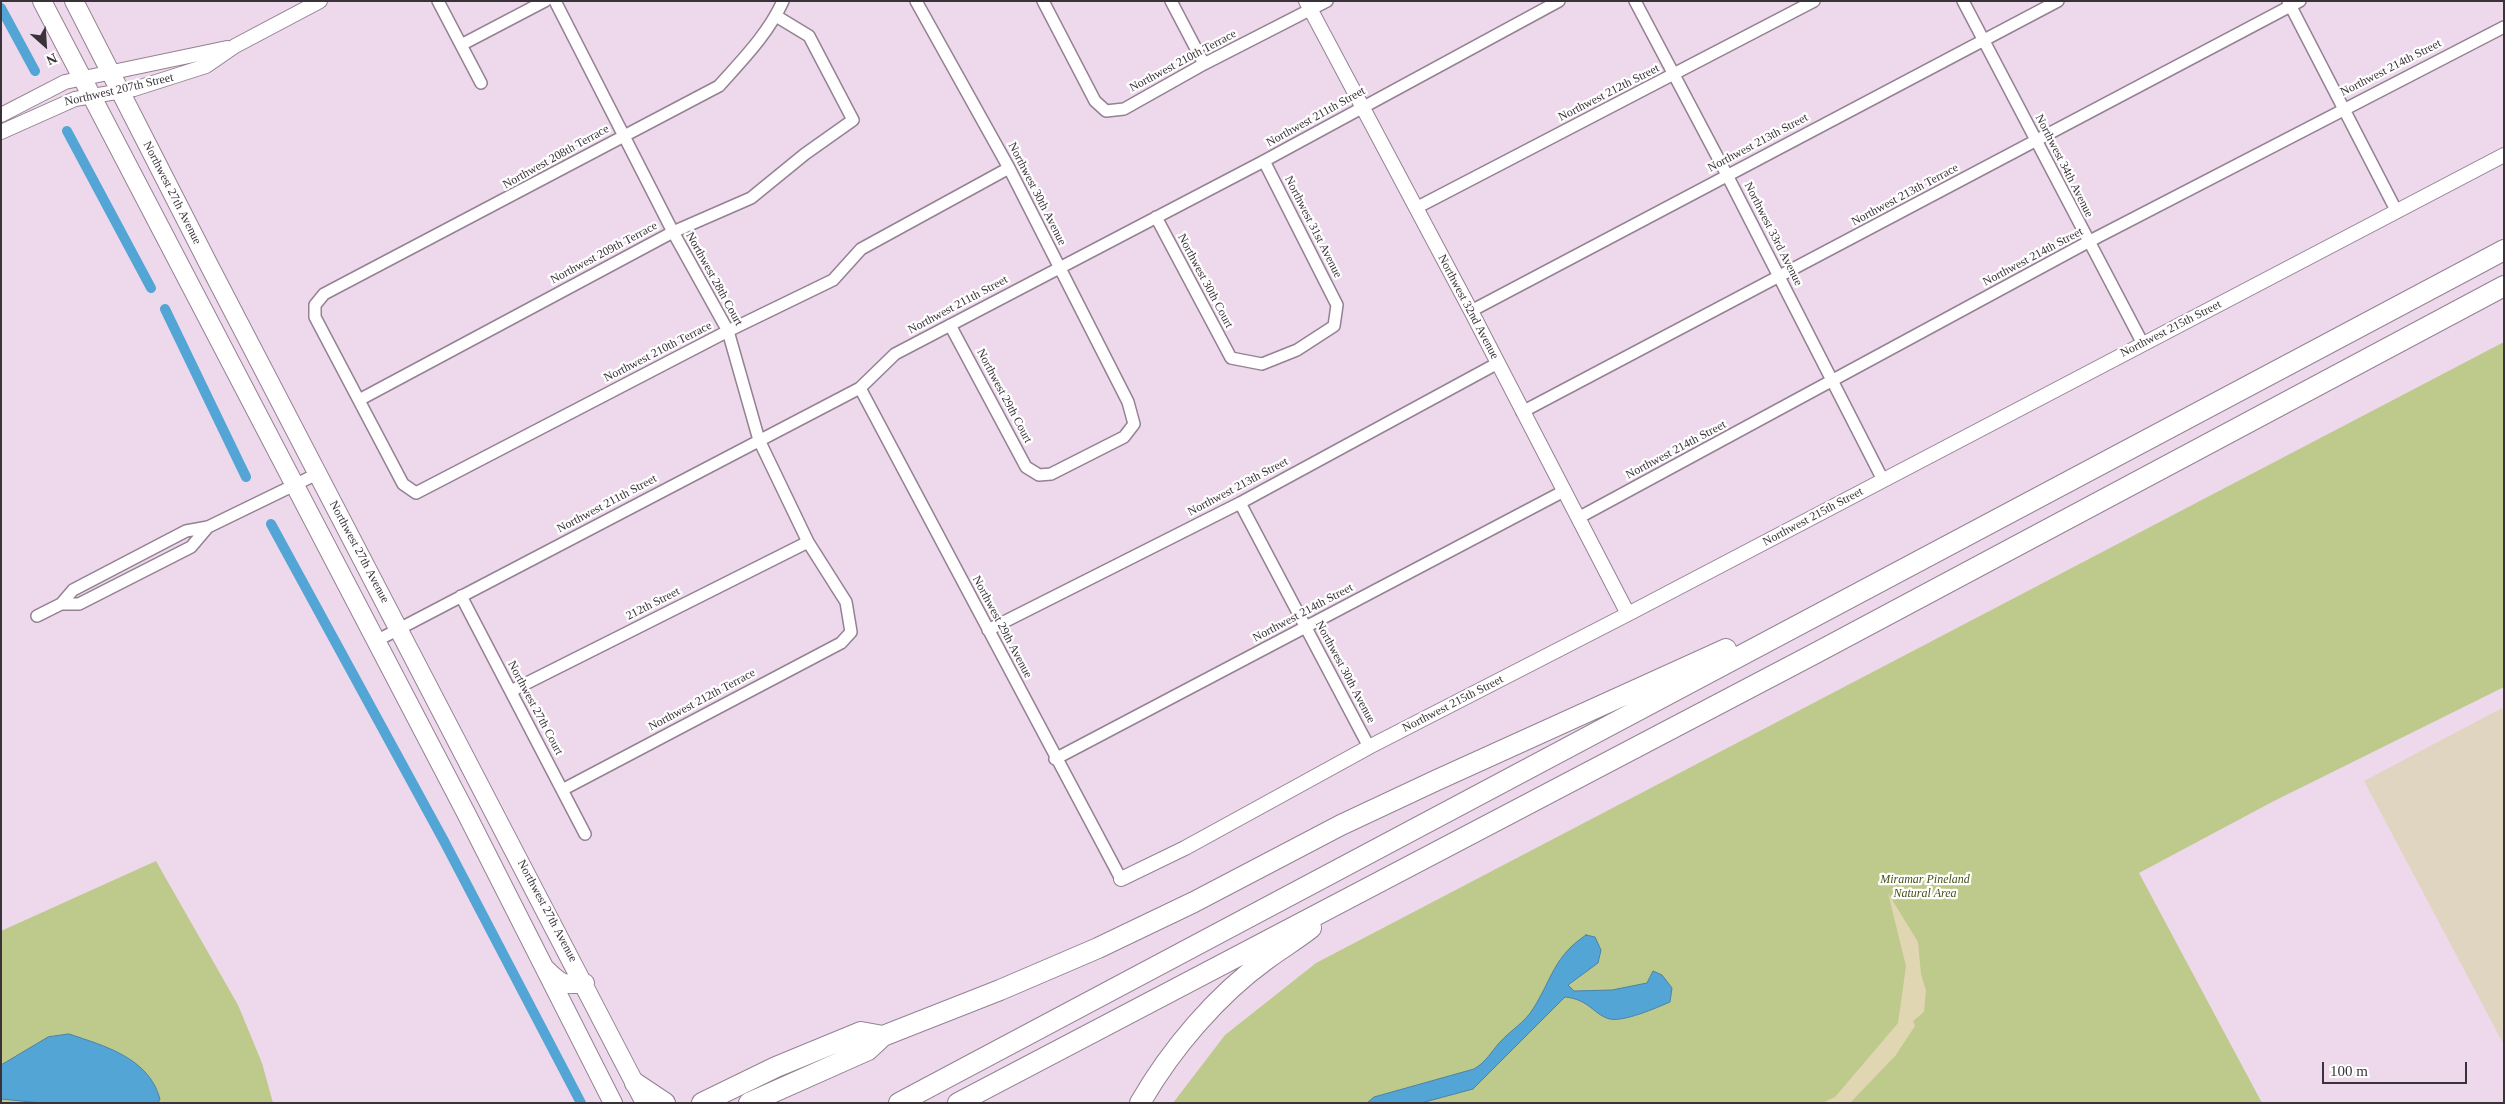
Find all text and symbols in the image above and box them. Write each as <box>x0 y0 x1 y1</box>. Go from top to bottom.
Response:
north arrow <box>20 20 70 70</box>
street label: Northwest 210th Terrace <box>1127 27 1239 95</box>
street label: Northwest 214th Street <box>2338 36 2444 100</box>
text: N <box>44 50 60 68</box>
street label: Northwest 212th Street <box>1556 61 1662 125</box>
street label: Northwest 207th Street <box>63 70 175 110</box>
street label: Northwest 211th Street <box>1264 84 1368 150</box>
street label: Northwest 213th Street <box>1705 111 1811 175</box>
street label: Northwest 34th Avenue <box>2032 112 2096 220</box>
street label: Northwest 208th Terrace <box>500 122 612 192</box>
street label: Northwest 27th Avenue <box>140 139 204 247</box>
street label: Northwest 30th Avenue <box>1005 140 1069 248</box>
street label: Northwest 213th Terrace <box>1849 161 1961 229</box>
street label: Northwest 31st Avenue <box>1281 174 1345 280</box>
street label: Northwest 33rd Avenue <box>1741 180 1805 288</box>
street label: Northwest 209th Terrace <box>548 219 660 287</box>
street label: Northwest 214th Street <box>1980 225 2086 289</box>
street label: Northwest 28th Court <box>682 230 746 328</box>
street label: Northwest 30th Court <box>1174 231 1236 331</box>
street label: Northwest 32nd Avenue <box>1434 252 1502 362</box>
street label: Northwest 211th Street <box>906 273 1010 337</box>
street label: Northwest 215th Street <box>2118 297 2224 361</box>
street label: Northwest 210th Terrace <box>602 319 714 385</box>
street label: Northwest 29th Court <box>973 346 1035 446</box>
street label: Northwest 214th Street <box>1623 418 1729 482</box>
street label: Northwest 213th Street <box>1185 455 1291 519</box>
street label: Northwest 211th Street <box>555 472 659 536</box>
street label: Northwest 215th Street <box>1760 485 1866 549</box>
street label: Northwest 27th Avenue <box>326 498 392 606</box>
street label: Northwest 29th Avenue <box>969 573 1035 681</box>
street label: Northwest 214th Street <box>1250 581 1356 645</box>
street label: 212th Street <box>624 584 682 624</box>
street label: Northwest 30th Avenue <box>1312 618 1378 726</box>
street label: Northwest 27th Court <box>504 658 566 758</box>
street label: Northwest 212th Terrace <box>646 666 758 734</box>
street label: Northwest 215th Street <box>1400 672 1506 736</box>
street label: Northwest 27th Avenue <box>514 857 580 965</box>
park label: Miramar Pineland Natural Area <box>1880 873 1970 901</box>
scale bar <box>2325 1052 2470 1084</box>
text: 100 m <box>2330 1063 2368 1079</box>

